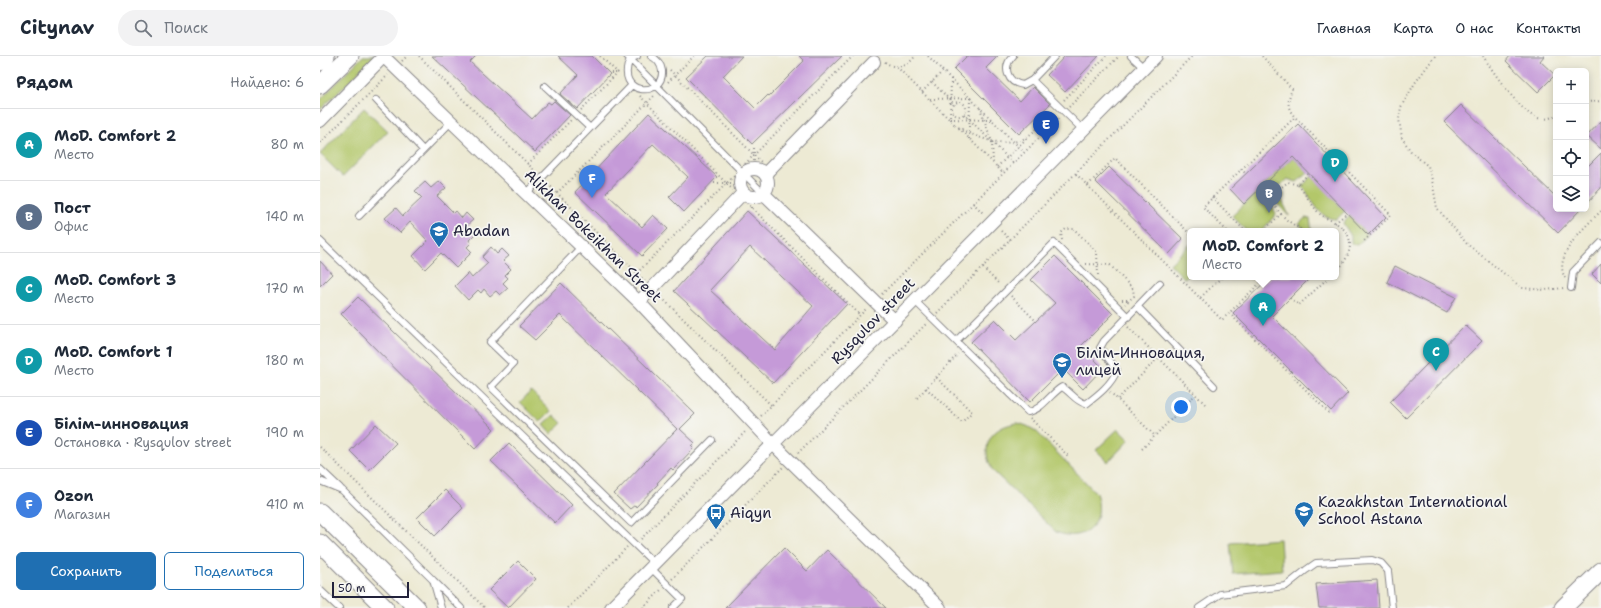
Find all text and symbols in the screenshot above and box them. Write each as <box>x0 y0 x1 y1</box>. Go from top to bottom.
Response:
search box <box>118 10 398 46</box>
text: Citynav <box>20 15 94 40</box>
icon: search <box>132 17 154 39</box>
text: Поиск <box>164 18 208 38</box>
text: Главная <box>1317 19 1371 37</box>
text: Карта <box>1393 19 1433 37</box>
text: О нас <box>1455 19 1494 37</box>
text: Контакты <box>1516 19 1581 37</box>
map controls <box>1553 68 1589 212</box>
button: + <box>1553 68 1589 104</box>
text: Рядом <box>16 71 73 93</box>
text: Найдено: 6 <box>230 74 304 91</box>
button: − <box>1553 104 1589 140</box>
pin: E <box>1033 111 1059 144</box>
text: МoD. Comfort 2 <box>54 126 176 146</box>
text: A <box>24 136 34 153</box>
text: 80 m <box>270 136 304 153</box>
button: locate <box>1553 140 1589 176</box>
text: Место <box>54 146 94 163</box>
pin: D <box>1322 149 1348 182</box>
street label: Alikhan Bokeikhan Street <box>520 165 666 307</box>
pin: F <box>579 165 605 198</box>
button: layers <box>1553 176 1589 212</box>
pin: B <box>1256 180 1282 213</box>
text: Пост <box>54 198 91 218</box>
text: B <box>25 208 33 225</box>
text: 140 m <box>265 208 304 225</box>
text: Офис <box>54 218 89 235</box>
school or university icon: Abadan <box>428 220 450 248</box>
place label: Abadan <box>453 221 510 241</box>
popup <box>1187 228 1339 280</box>
text: МoD. Comfort 2 <box>1202 236 1324 256</box>
text: Место <box>1202 256 1242 273</box>
text: МoD. Comfort 3 <box>54 270 176 290</box>
street label: Rysqulov street <box>827 273 919 369</box>
text: C <box>25 280 33 297</box>
text: 170 m <box>266 280 304 297</box>
text: Место <box>54 290 94 307</box>
pin: A <box>1250 293 1276 326</box>
pin: C <box>1423 338 1449 371</box>
text: МoD. Comfort 1 <box>54 342 173 362</box>
place label: Білім-Инновация, лицей <box>1076 343 1205 380</box>
school or university icon: Білім-Инновация, лицей <box>1051 351 1073 379</box>
text: D <box>24 352 34 369</box>
text: 180 m <box>265 352 304 369</box>
text: Место <box>54 362 94 379</box>
your location <box>1171 397 1191 417</box>
text: Білім-инновация <box>54 414 189 434</box>
text: E <box>25 424 33 441</box>
text: 190 m <box>265 424 304 441</box>
text: Остановка · Rysqulov street <box>54 434 232 451</box>
text: Ozon <box>54 486 94 506</box>
place label: Kazakhstan International School Astana <box>1318 492 1508 529</box>
text: F <box>25 496 33 513</box>
text: 410 m <box>266 496 304 513</box>
school or university icon: Kazakhstan International School Astana <box>1293 500 1315 528</box>
bus stop icon: Aiqyn <box>705 502 727 530</box>
place label: Aiqyn <box>730 503 771 523</box>
text: Магазин <box>54 506 110 523</box>
button: Сохранить <box>16 552 156 590</box>
button: Поделиться <box>164 552 304 590</box>
scale bar <box>332 580 409 599</box>
text: 50 m <box>338 581 366 596</box>

